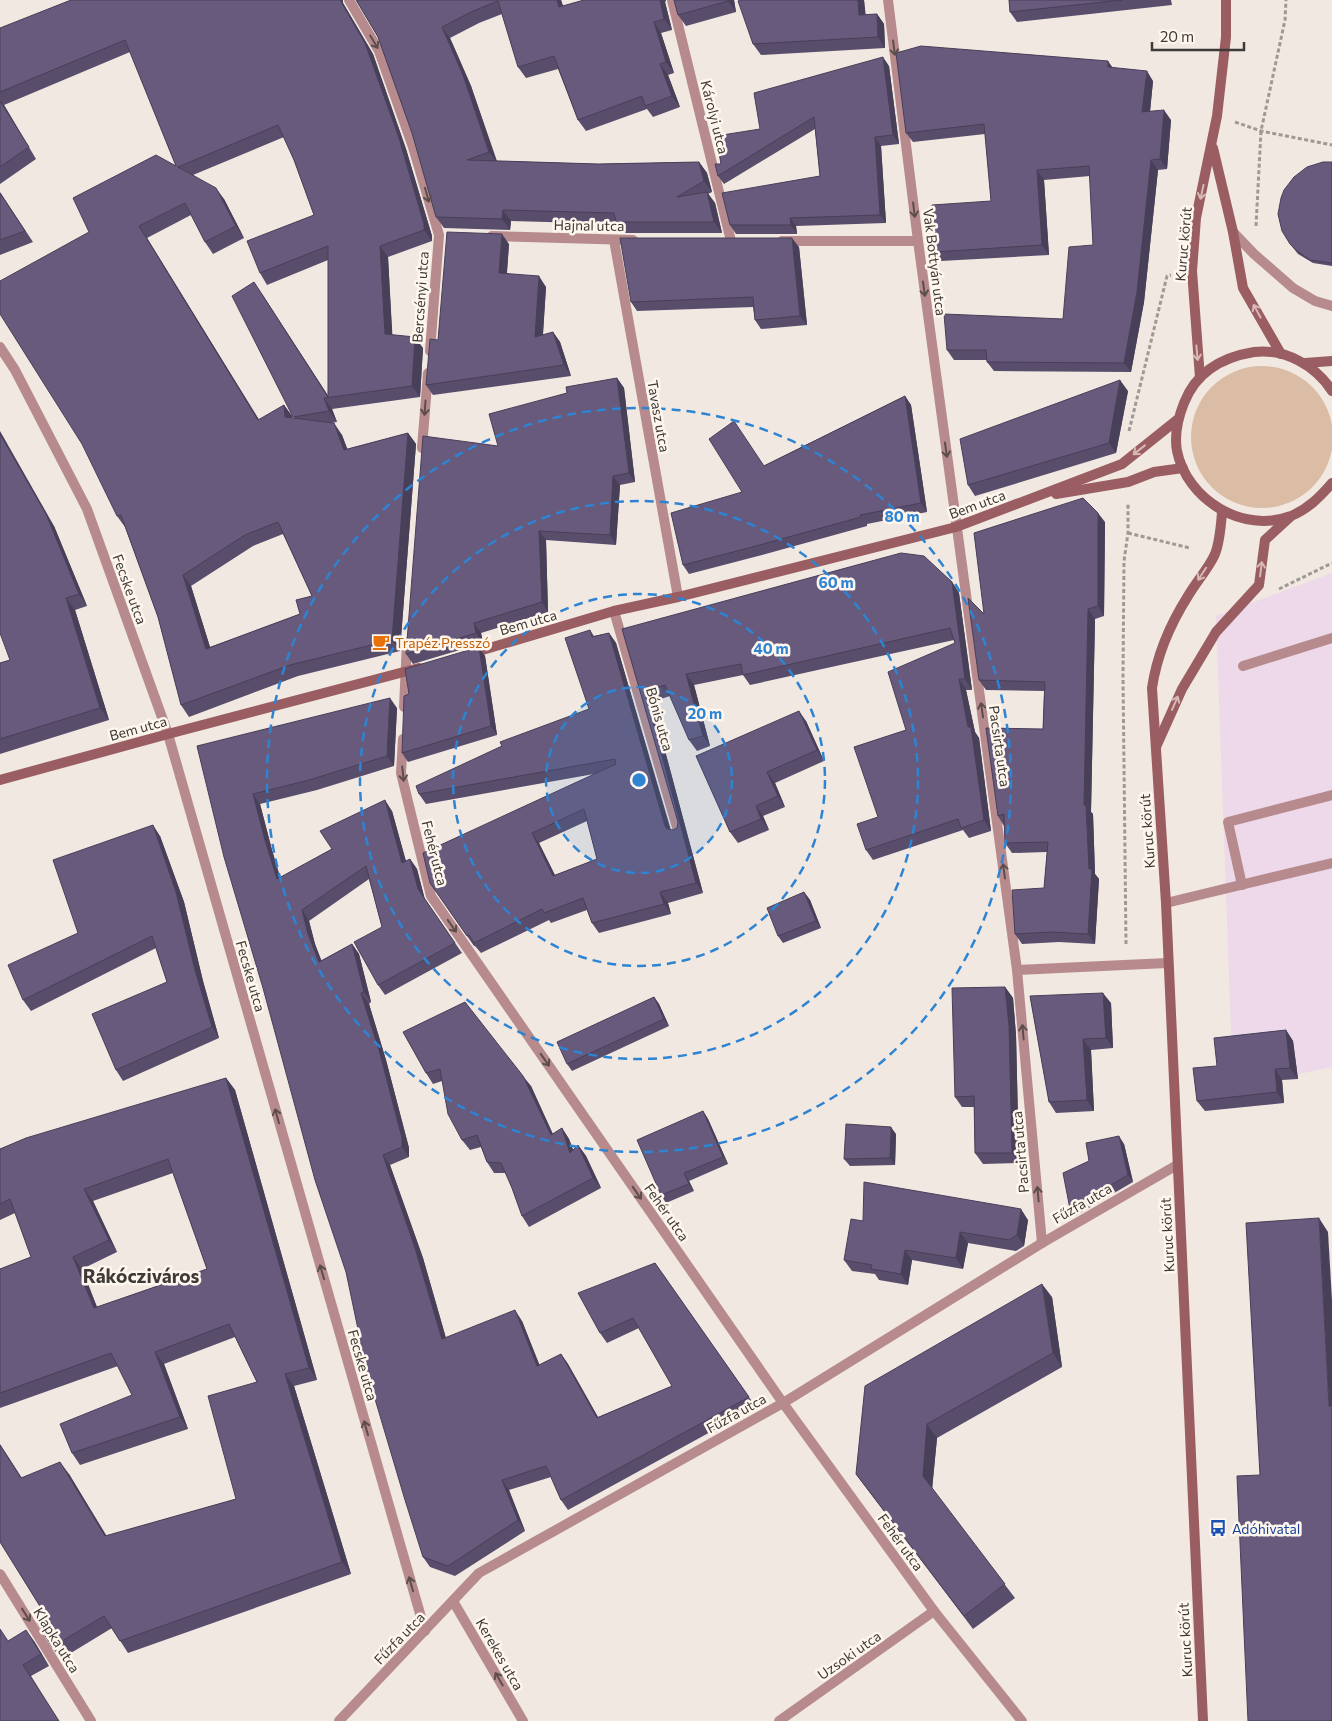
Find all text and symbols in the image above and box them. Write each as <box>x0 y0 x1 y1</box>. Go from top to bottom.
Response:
scale bar <box>1152 20 1244 52</box>
text: 20 m <box>1160 27 1194 45</box>
one-way arrow <box>369 34 379 48</box>
one-way arrow <box>889 40 899 56</box>
street label: Károlyi utca <box>698 78 732 156</box>
one-way arrow <box>1197 183 1206 199</box>
one-way arrow <box>423 187 433 203</box>
one-way arrow <box>909 201 919 217</box>
street label: Kuruc körút <box>1171 206 1195 282</box>
street label: Vak Bottyán utca <box>920 207 950 317</box>
street label: Hajnal utca <box>554 216 624 234</box>
street label: Bercsényi utca <box>408 251 432 343</box>
one-way arrow <box>919 281 929 297</box>
one-way arrow <box>1251 304 1261 319</box>
one-way arrow <box>1192 345 1202 361</box>
street label: Tavasz utca <box>644 379 674 453</box>
one-way arrow <box>421 399 430 415</box>
one-way arrow <box>941 442 951 458</box>
one-way arrow <box>1133 444 1146 455</box>
street label: Bem utca <box>946 486 1008 522</box>
text: 80 m <box>884 507 920 525</box>
street label: Fecske utca <box>109 552 151 626</box>
one-way arrow <box>1256 561 1266 577</box>
one-way arrow <box>1197 566 1207 580</box>
text: 60 m <box>818 573 854 591</box>
street label: Bem utca <box>497 606 559 638</box>
cafe icon: Trapéz Presszó <box>371 632 391 652</box>
place label: Trapéz Presszó <box>395 634 490 651</box>
text: 40 m <box>753 639 789 657</box>
street label: Bónis utca <box>643 685 677 753</box>
one-way arrow <box>1171 696 1181 711</box>
one-way arrow <box>976 702 986 718</box>
text: 20 m <box>688 704 722 722</box>
street label: Pacsirta utca <box>986 704 1014 788</box>
street label: Bem utca <box>107 712 169 744</box>
one-way arrow <box>398 765 408 781</box>
centre of rings <box>630 771 648 789</box>
street label: Kuruc körút <box>1136 793 1158 869</box>
street label: Fehér utca <box>419 819 451 887</box>
one-way arrow <box>999 863 1009 879</box>
one-way arrow <box>447 919 457 933</box>
street label: Fecske utca <box>233 938 269 1014</box>
one-way arrow <box>1018 1025 1028 1041</box>
one-way arrow <box>540 1053 550 1067</box>
one-way arrow <box>271 1108 281 1124</box>
street label: Pacsirta utca <box>1008 1110 1032 1194</box>
street label: Fűzfa utca <box>1049 1179 1115 1227</box>
street label: Fehér utca <box>641 1180 693 1244</box>
one-way arrow <box>632 1186 643 1200</box>
one-way arrow <box>1033 1187 1042 1203</box>
street label: Kuruc körút <box>1157 1197 1177 1273</box>
district label: Rákócziváros <box>83 1264 199 1287</box>
one-way arrow <box>316 1264 326 1280</box>
street label: Fecske utca <box>345 1327 381 1403</box>
street label: Fűzfa utca <box>703 1390 769 1436</box>
one-way arrow <box>361 1420 371 1436</box>
street label: Fehér utca <box>875 1510 927 1574</box>
bus stop icon: Adóhivatal <box>1208 1518 1228 1538</box>
place label: Adóhivatal <box>1232 1520 1300 1537</box>
one-way arrow <box>406 1577 416 1593</box>
street label: Kuruc körút <box>1175 1602 1195 1678</box>
street label: Klapka utca <box>30 1604 84 1676</box>
one-way arrow <box>21 1608 31 1622</box>
street label: Fűzfa utca <box>370 1608 428 1668</box>
street label: Kerekes utca <box>473 1615 527 1693</box>
street label: Uzsoki utca <box>814 1627 884 1683</box>
one-way arrow <box>493 1672 503 1686</box>

